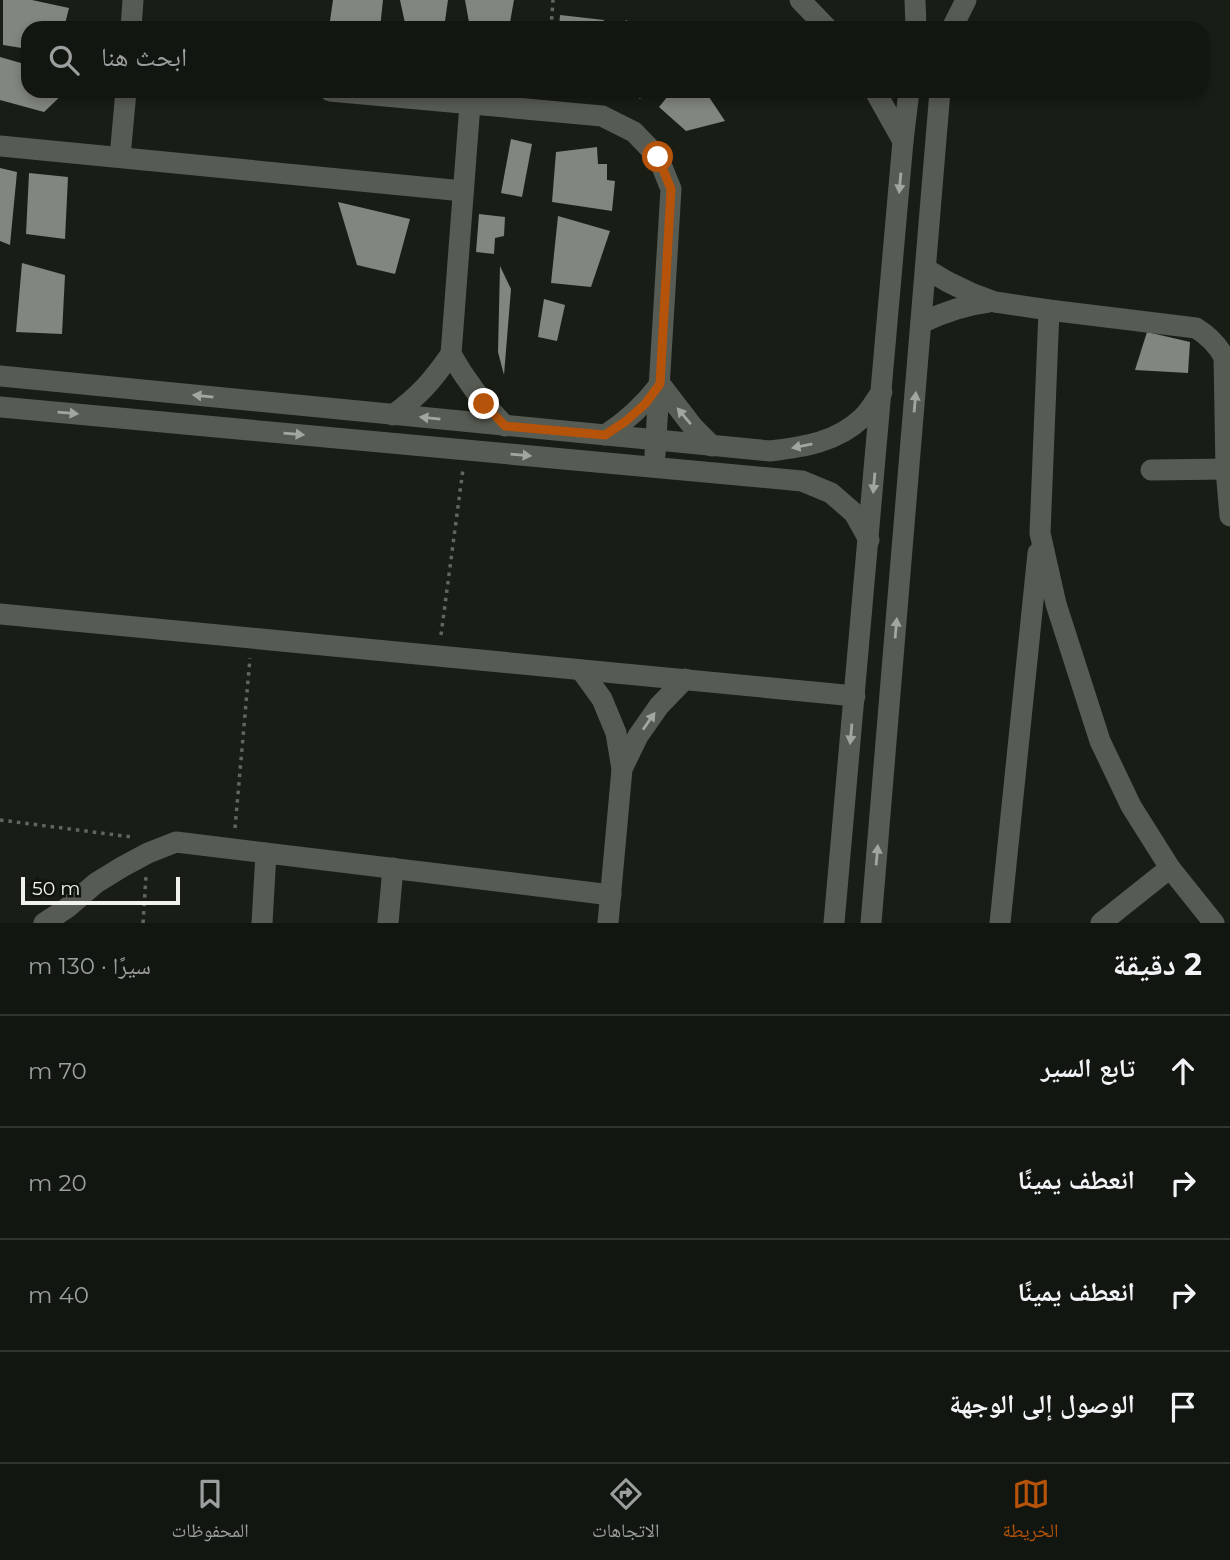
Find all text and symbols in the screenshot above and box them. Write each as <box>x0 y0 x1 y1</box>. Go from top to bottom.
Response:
search box <box>21 21 1209 98</box>
icon: search <box>45 41 83 79</box>
text: ابحث هنا <box>101 41 187 73</box>
route start <box>642 141 673 172</box>
one-way arrow <box>894 172 905 194</box>
route end <box>468 388 499 419</box>
one-way arrow <box>192 390 214 401</box>
one-way arrow <box>910 390 921 412</box>
one-way arrow <box>57 408 79 419</box>
one-way arrow <box>677 408 692 425</box>
one-way arrow <box>418 412 440 423</box>
one-way arrow <box>284 429 306 440</box>
one-way arrow <box>791 441 813 452</box>
one-way arrow <box>510 450 532 461</box>
one-way arrow <box>868 472 879 494</box>
one-way arrow <box>891 617 902 639</box>
one-way arrow <box>642 712 656 730</box>
one-way arrow <box>845 723 856 745</box>
one-way arrow <box>872 844 883 866</box>
scale bar <box>21 874 180 906</box>
text: 50 m <box>32 877 80 900</box>
text: 2 دقيقة <box>1113 946 1202 983</box>
text: سيرًا · 130 m <box>28 952 151 980</box>
text: تابع السير <box>1041 1052 1135 1084</box>
icon: ahead <box>1164 1052 1202 1090</box>
text: 70 m <box>28 1057 87 1085</box>
text: انعطف يمينًا <box>1017 1164 1135 1196</box>
icon: right <box>1164 1164 1202 1202</box>
text: 20 m <box>28 1169 87 1197</box>
text: انعطف يمينًا <box>1017 1276 1135 1308</box>
icon: right <box>1164 1276 1202 1314</box>
text: 40 m <box>28 1281 89 1309</box>
text: الوصول إلى الوجهة <box>949 1388 1135 1420</box>
icon: arrive <box>1164 1388 1202 1426</box>
tab: المحفوظات <box>172 1475 249 1549</box>
tab: الاتجاهات <box>592 1475 659 1549</box>
tab: الخريطة <box>1003 1475 1058 1549</box>

